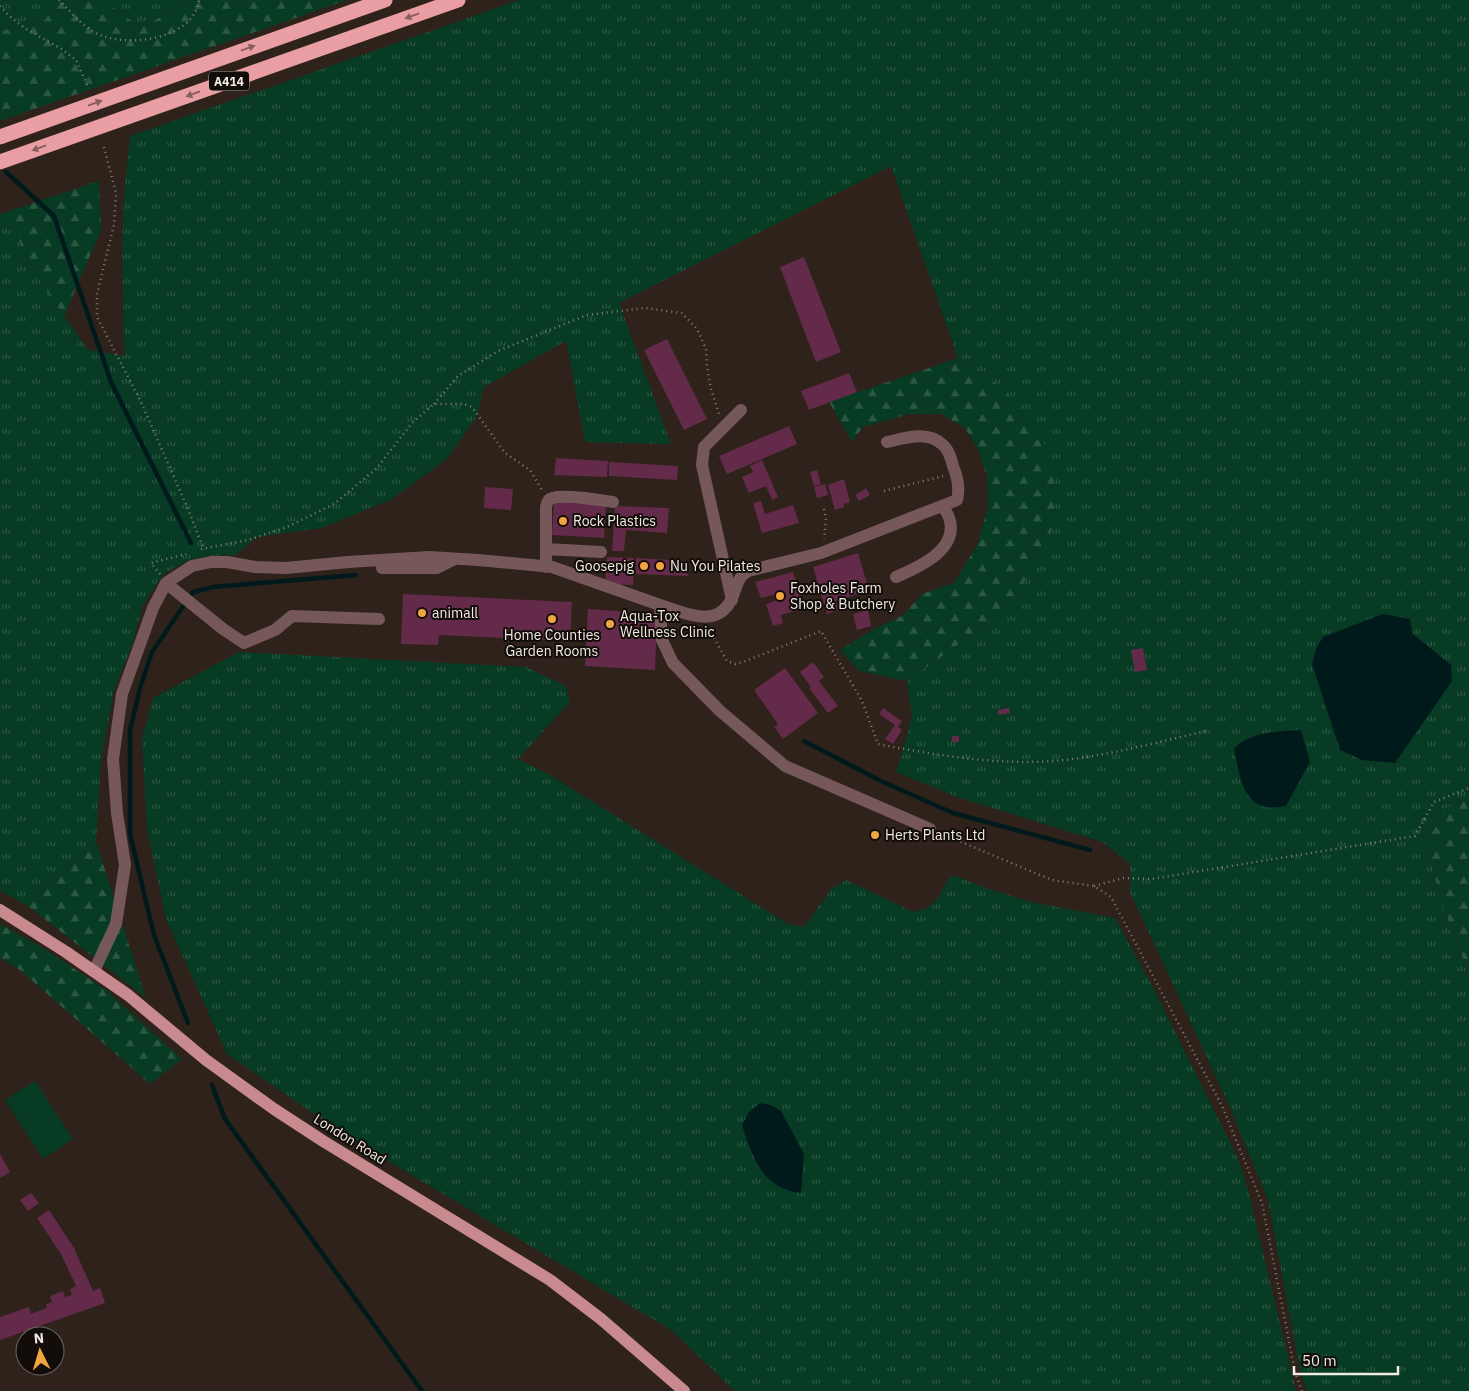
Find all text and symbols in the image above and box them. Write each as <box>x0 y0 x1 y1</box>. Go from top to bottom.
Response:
one-way arrow <box>404 13 419 20</box>
one-way arrow <box>241 44 256 52</box>
road number: A414 <box>209 72 249 90</box>
one-way arrow <box>185 91 200 98</box>
one-way arrow <box>88 99 103 106</box>
one-way arrow <box>32 145 47 153</box>
place label: Rock Plastics <box>573 512 656 530</box>
marker: Rock Plastics <box>557 515 569 527</box>
place label: Goosepig <box>575 557 635 575</box>
place label: Nu You Pilates <box>670 557 761 575</box>
marker: Goosepig <box>638 560 650 572</box>
marker: Nu You Pilates <box>654 560 666 572</box>
place label: Foxholes Farm Shop & Butchery <box>790 579 895 613</box>
marker: Foxholes Farm Shop & Butchery <box>774 590 786 602</box>
place label: animall <box>432 604 478 622</box>
marker: animall <box>416 607 428 619</box>
place label: Aqua-Tox Wellness Clinic <box>620 607 715 641</box>
marker: Home Counties Garden Rooms <box>546 613 558 625</box>
marker: Aqua-Tox Wellness Clinic <box>604 618 616 630</box>
place label: Home Counties Garden Rooms <box>504 626 600 660</box>
place label: Herts Plants Ltd <box>885 826 985 844</box>
marker: Herts Plants Ltd <box>869 829 881 841</box>
street label: London Road <box>310 1110 390 1168</box>
north arrow <box>15 1326 65 1376</box>
text: N <box>33 1329 45 1347</box>
scale bar <box>1294 1344 1398 1376</box>
text: 50 m <box>1302 1351 1337 1370</box>

